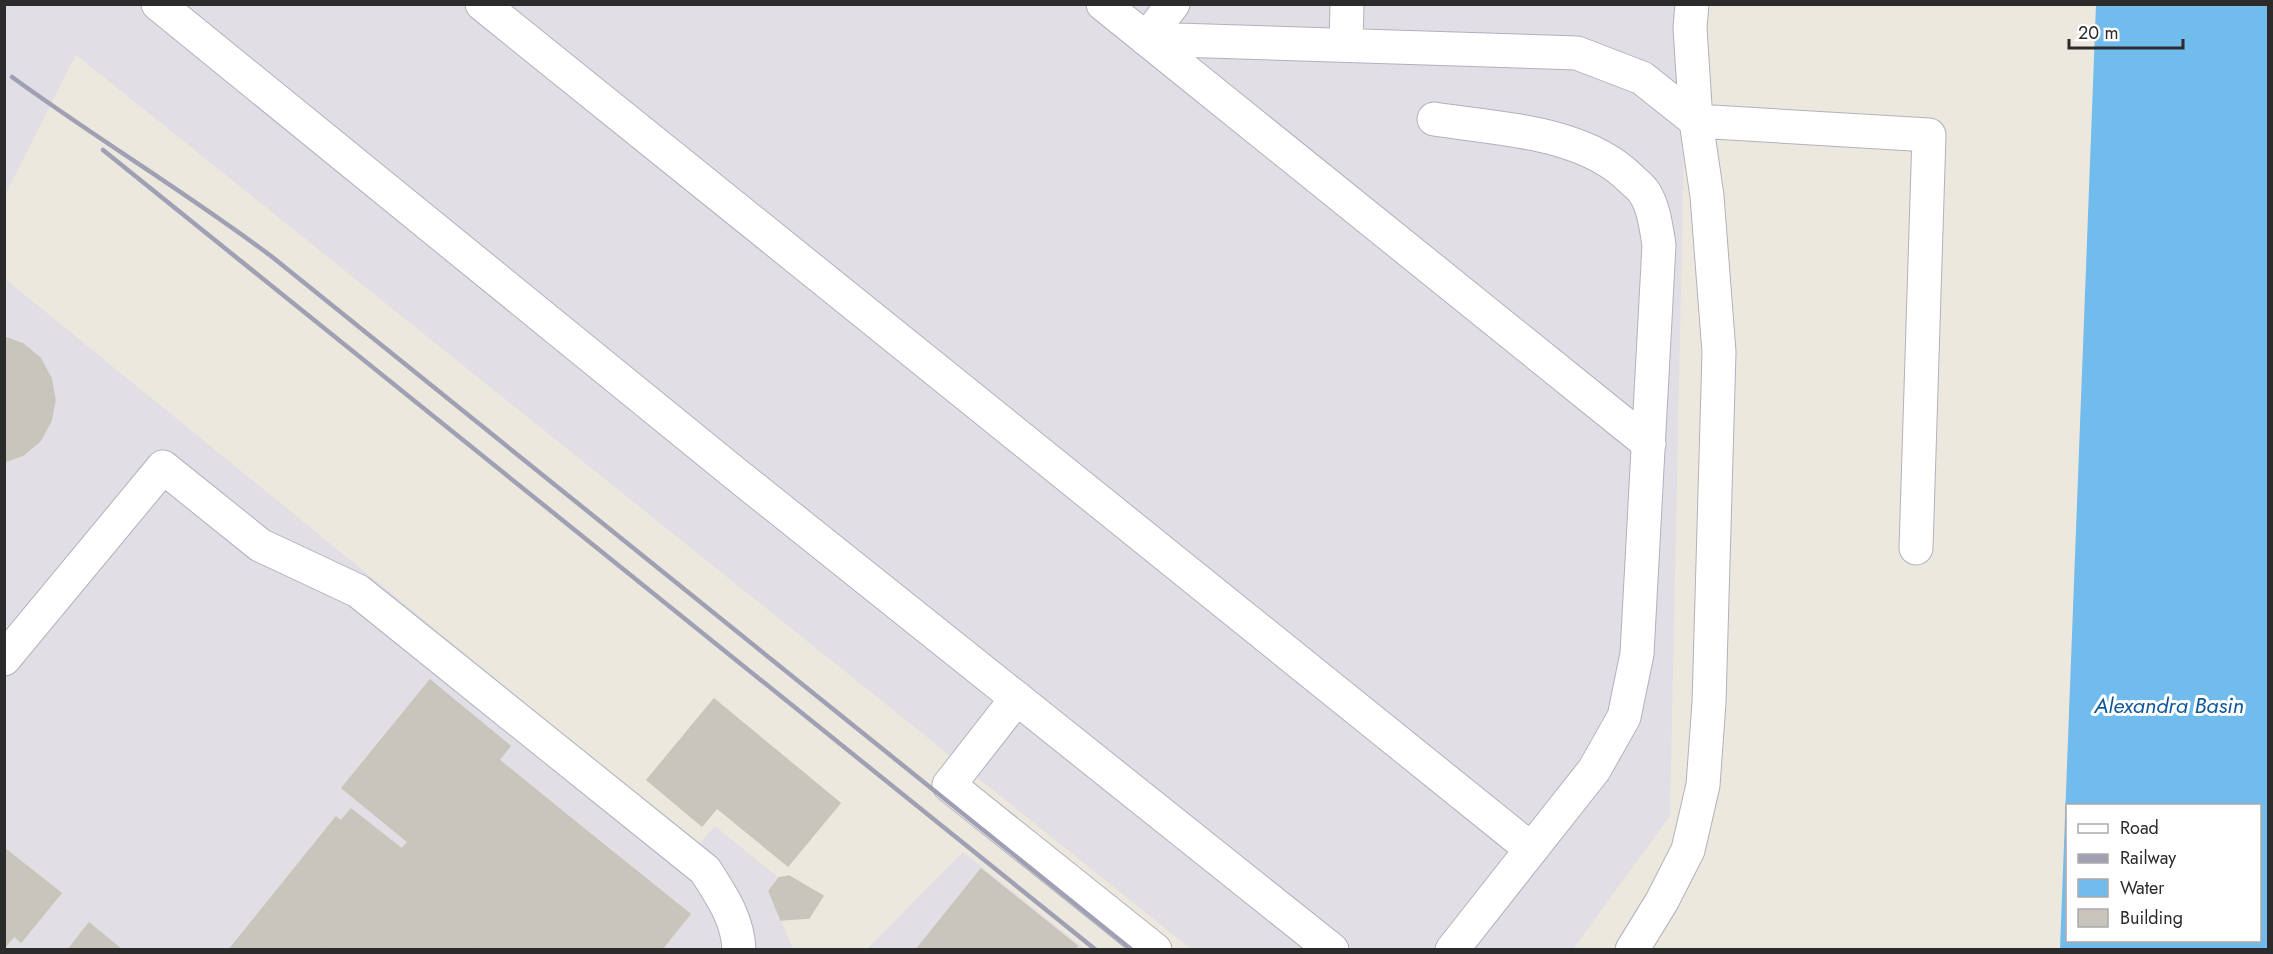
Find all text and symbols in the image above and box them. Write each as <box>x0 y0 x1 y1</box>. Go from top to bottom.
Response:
scale bar <box>2069 12 2183 50</box>
text: 20 m <box>2078 20 2118 46</box>
water label: Alexandra Basin <box>2093 689 2244 721</box>
legend <box>2066 804 2261 942</box>
text: Road <box>2120 815 2159 841</box>
text: Railway <box>2120 845 2176 871</box>
text: Water <box>2120 875 2165 901</box>
text: Building <box>2120 905 2183 931</box>

